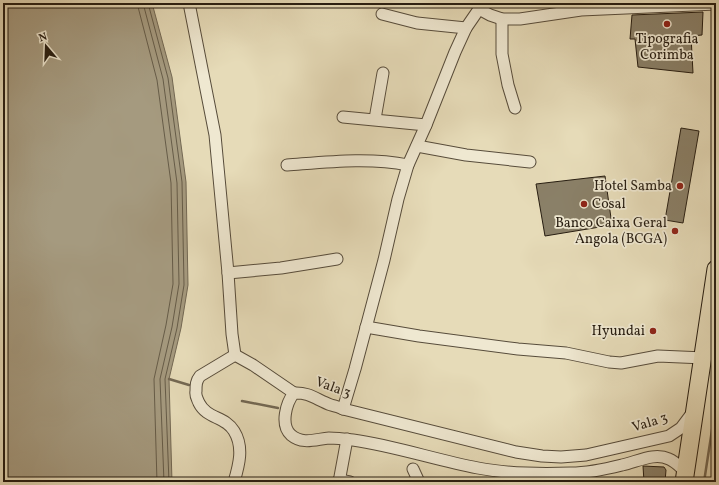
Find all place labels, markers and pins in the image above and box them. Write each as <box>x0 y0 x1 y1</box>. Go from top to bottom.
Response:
marker: Tipografia Corimba <box>662 19 672 29</box>
place label: Tipografia Corimba <box>636 30 698 65</box>
place label: Hotel Samba <box>594 177 672 196</box>
marker: Hotel Samba <box>675 181 685 191</box>
place label: Cosal <box>592 195 626 214</box>
marker: Cosal <box>579 199 589 209</box>
place label: Banco Caixa Geral Angola (BCGA) <box>555 214 667 249</box>
marker: Banco Caixa Geral Angola (BCGA) <box>670 226 680 236</box>
place label: Hyundai <box>592 322 645 341</box>
marker: Hyundai <box>648 326 658 336</box>

